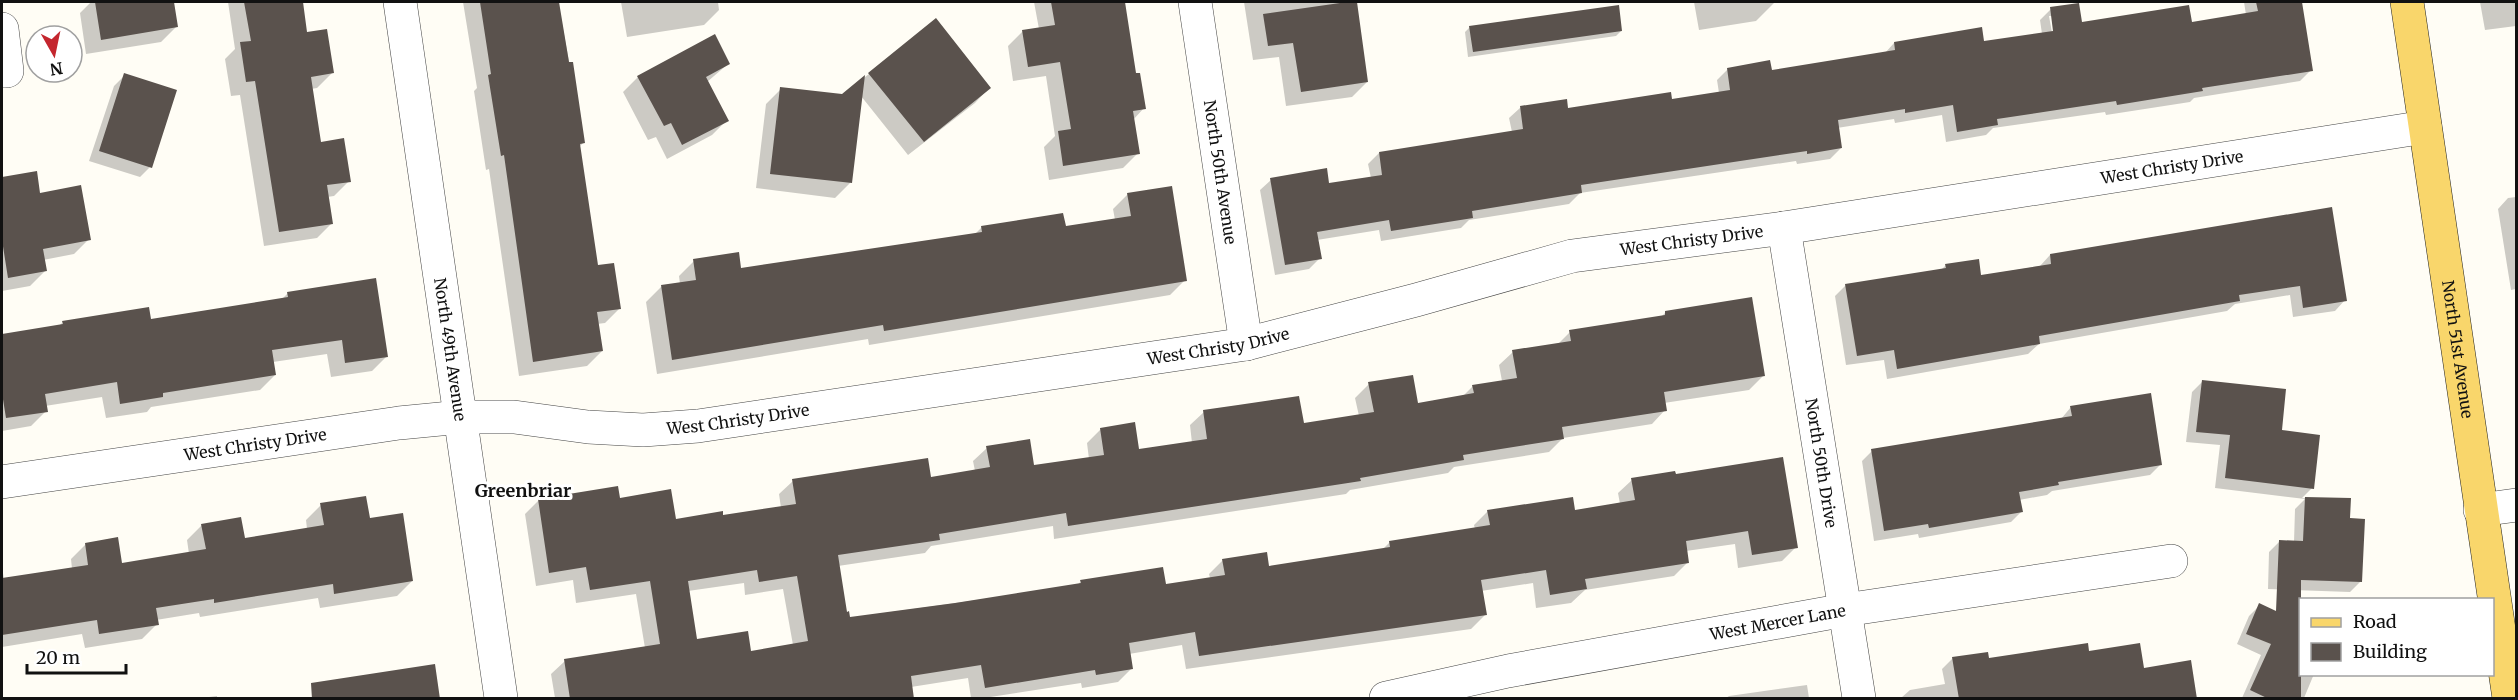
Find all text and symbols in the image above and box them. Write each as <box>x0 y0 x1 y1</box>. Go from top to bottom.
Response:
north arrow <box>24 24 84 84</box>
text: N <box>48 58 64 80</box>
street label: North 50th Avenue <box>1200 99 1241 246</box>
street label: West Christy Drive <box>2098 146 2245 188</box>
street label: West Christy Drive <box>1618 221 1764 260</box>
street label: North 49th Avenue <box>430 276 471 422</box>
street label: North 51st Avenue <box>2438 279 2478 420</box>
street label: West Christy Drive <box>1145 323 1291 369</box>
street label: North 50th Drive <box>1801 397 1842 529</box>
street label: West Christy Drive <box>665 399 811 438</box>
street label: West Christy Drive <box>182 424 328 465</box>
district label: Greenbriar <box>475 479 571 502</box>
legend <box>2299 598 2494 676</box>
street label: West Mercer Lane <box>1707 600 1847 644</box>
text: Road <box>2353 610 2397 633</box>
scale bar <box>27 637 126 675</box>
text: Building <box>2353 640 2427 663</box>
text: 20 m <box>36 646 80 669</box>

